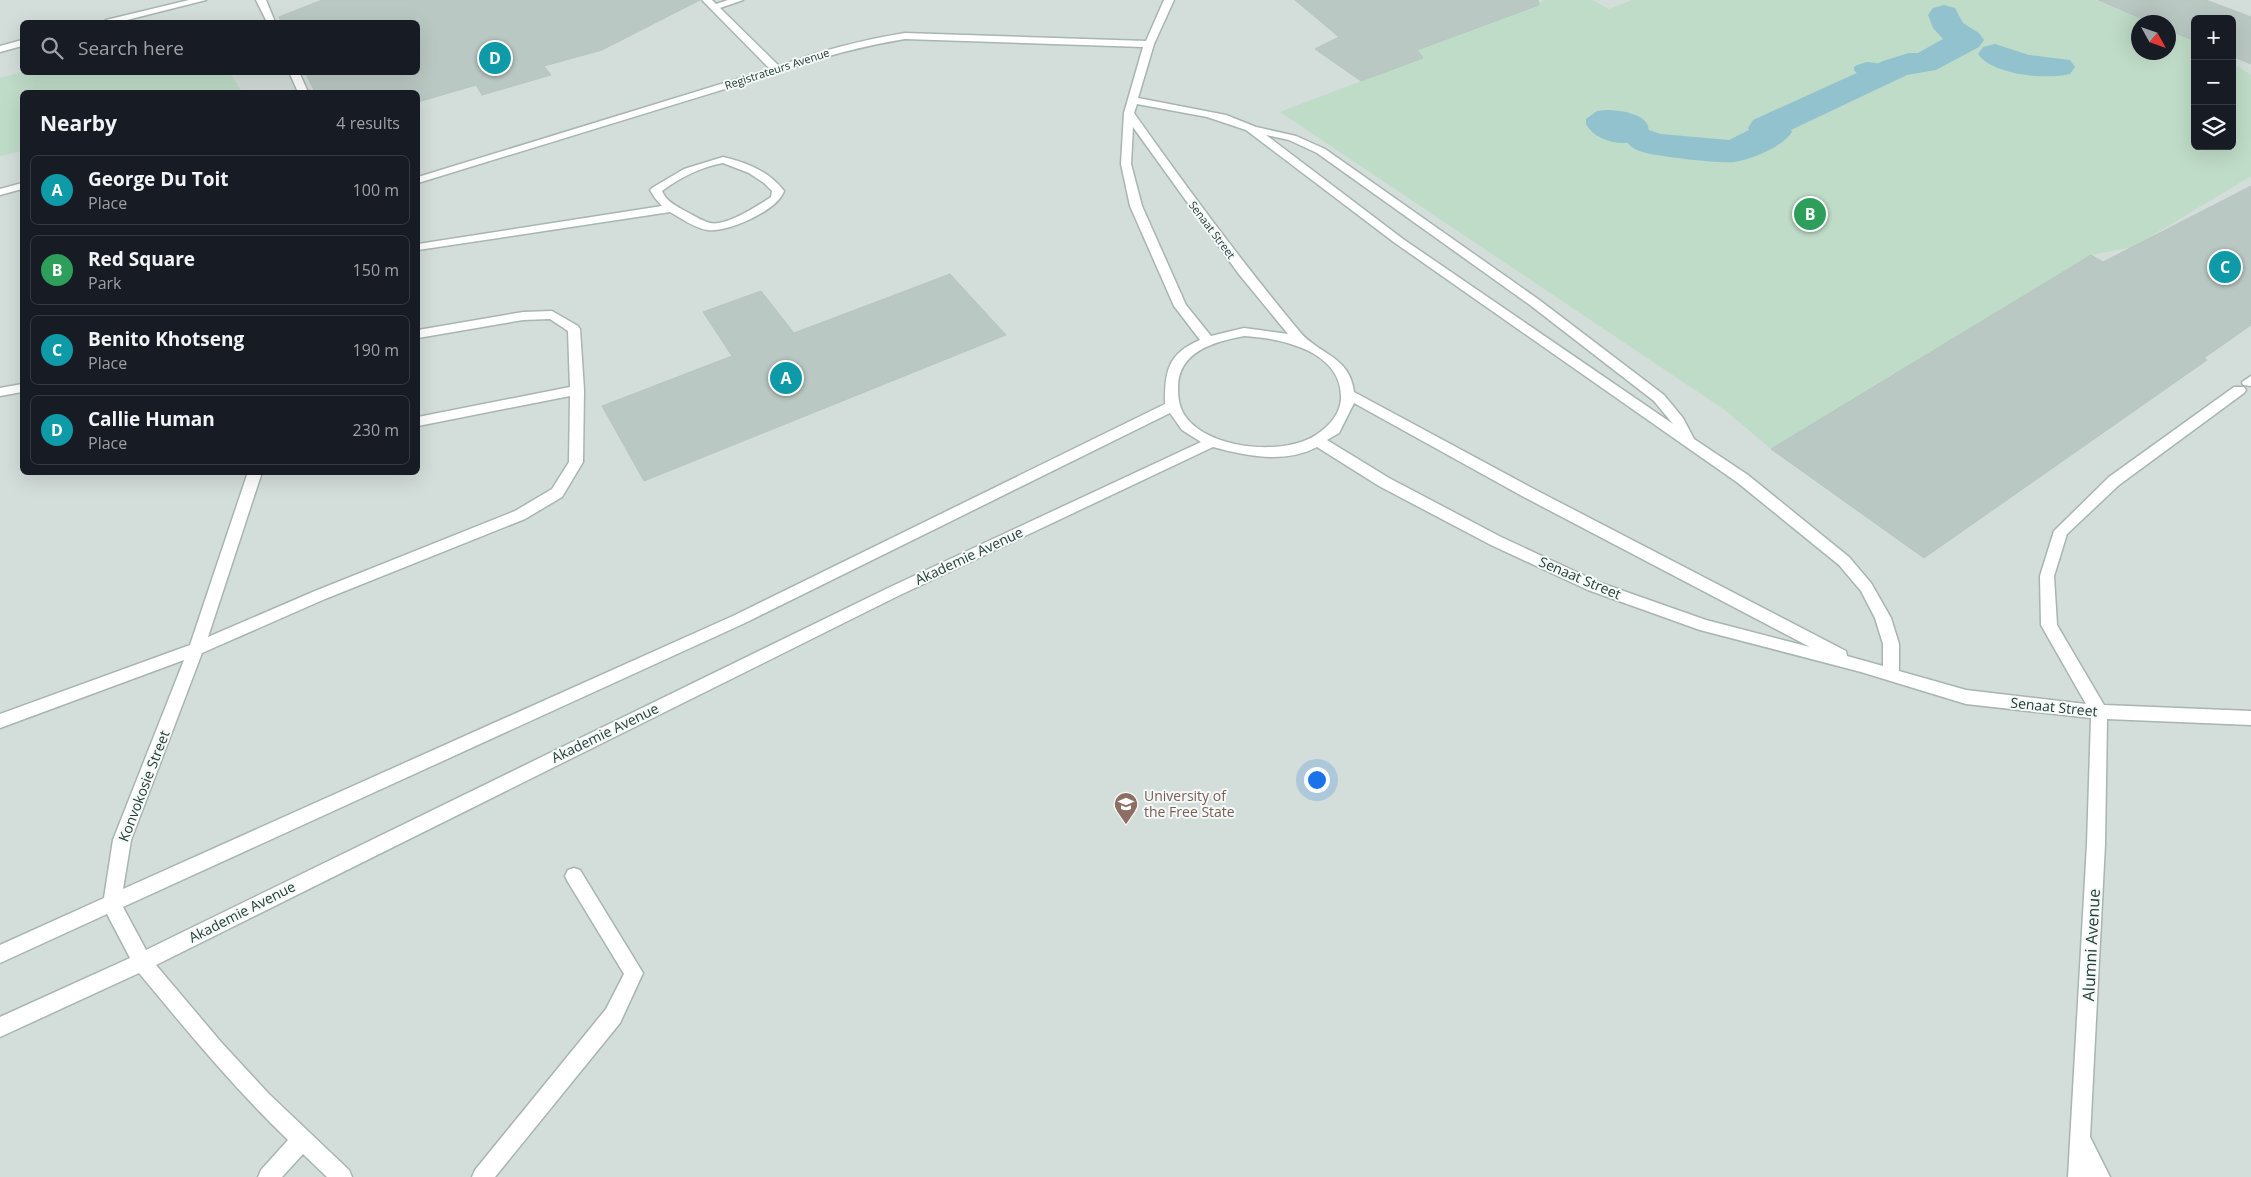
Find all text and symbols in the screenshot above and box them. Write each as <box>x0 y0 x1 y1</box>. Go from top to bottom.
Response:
north arrow <box>2131 15 2176 60</box>
map controls <box>2191 15 2236 150</box>
button: + <box>2191 15 2236 60</box>
search box <box>20 20 420 75</box>
icon: search <box>38 34 66 62</box>
text: Search here <box>78 35 184 61</box>
pin: D <box>479 39 511 77</box>
street label: Registrateurs Avenue <box>723 45 831 93</box>
button: − <box>2191 60 2236 105</box>
button: layers <box>2191 105 2236 150</box>
text: Nearby <box>40 109 117 137</box>
text: 4 results <box>336 112 400 134</box>
text: George Du Toit <box>88 166 229 192</box>
text: A <box>51 179 63 201</box>
text: 100 m <box>353 179 399 201</box>
text: Place <box>88 192 127 214</box>
pin: B <box>1794 195 1826 233</box>
street label: Senaat Street <box>1186 198 1239 262</box>
text: Red Square <box>88 246 195 272</box>
pin: C <box>2209 248 2241 286</box>
text: B <box>52 259 62 281</box>
text: 150 m <box>353 259 399 281</box>
text: Park <box>88 272 121 294</box>
text: Benito Khotseng <box>88 326 244 352</box>
text: C <box>52 339 62 361</box>
text: 190 m <box>353 339 399 361</box>
text: Place <box>88 352 127 374</box>
pin: A <box>770 359 802 397</box>
text: Callie Human <box>88 406 215 432</box>
text: D <box>51 419 63 441</box>
text: 230 m <box>353 419 399 441</box>
text: Place <box>88 432 127 454</box>
street label: Akademie Avenue <box>912 522 1026 589</box>
street label: Senaat Street <box>1536 552 1624 603</box>
street label: Senaat Street <box>2010 692 2099 721</box>
street label: Akademie Avenue <box>548 698 662 767</box>
street label: Konvokosie Street <box>114 728 173 844</box>
your location <box>1304 767 1330 793</box>
place label: University of the Free State <box>1144 786 1235 821</box>
school or university icon: University of the Free State <box>1113 791 1139 825</box>
street label: Akademie Avenue <box>185 876 298 947</box>
street label: Alumni Avenue <box>2077 888 2105 1002</box>

